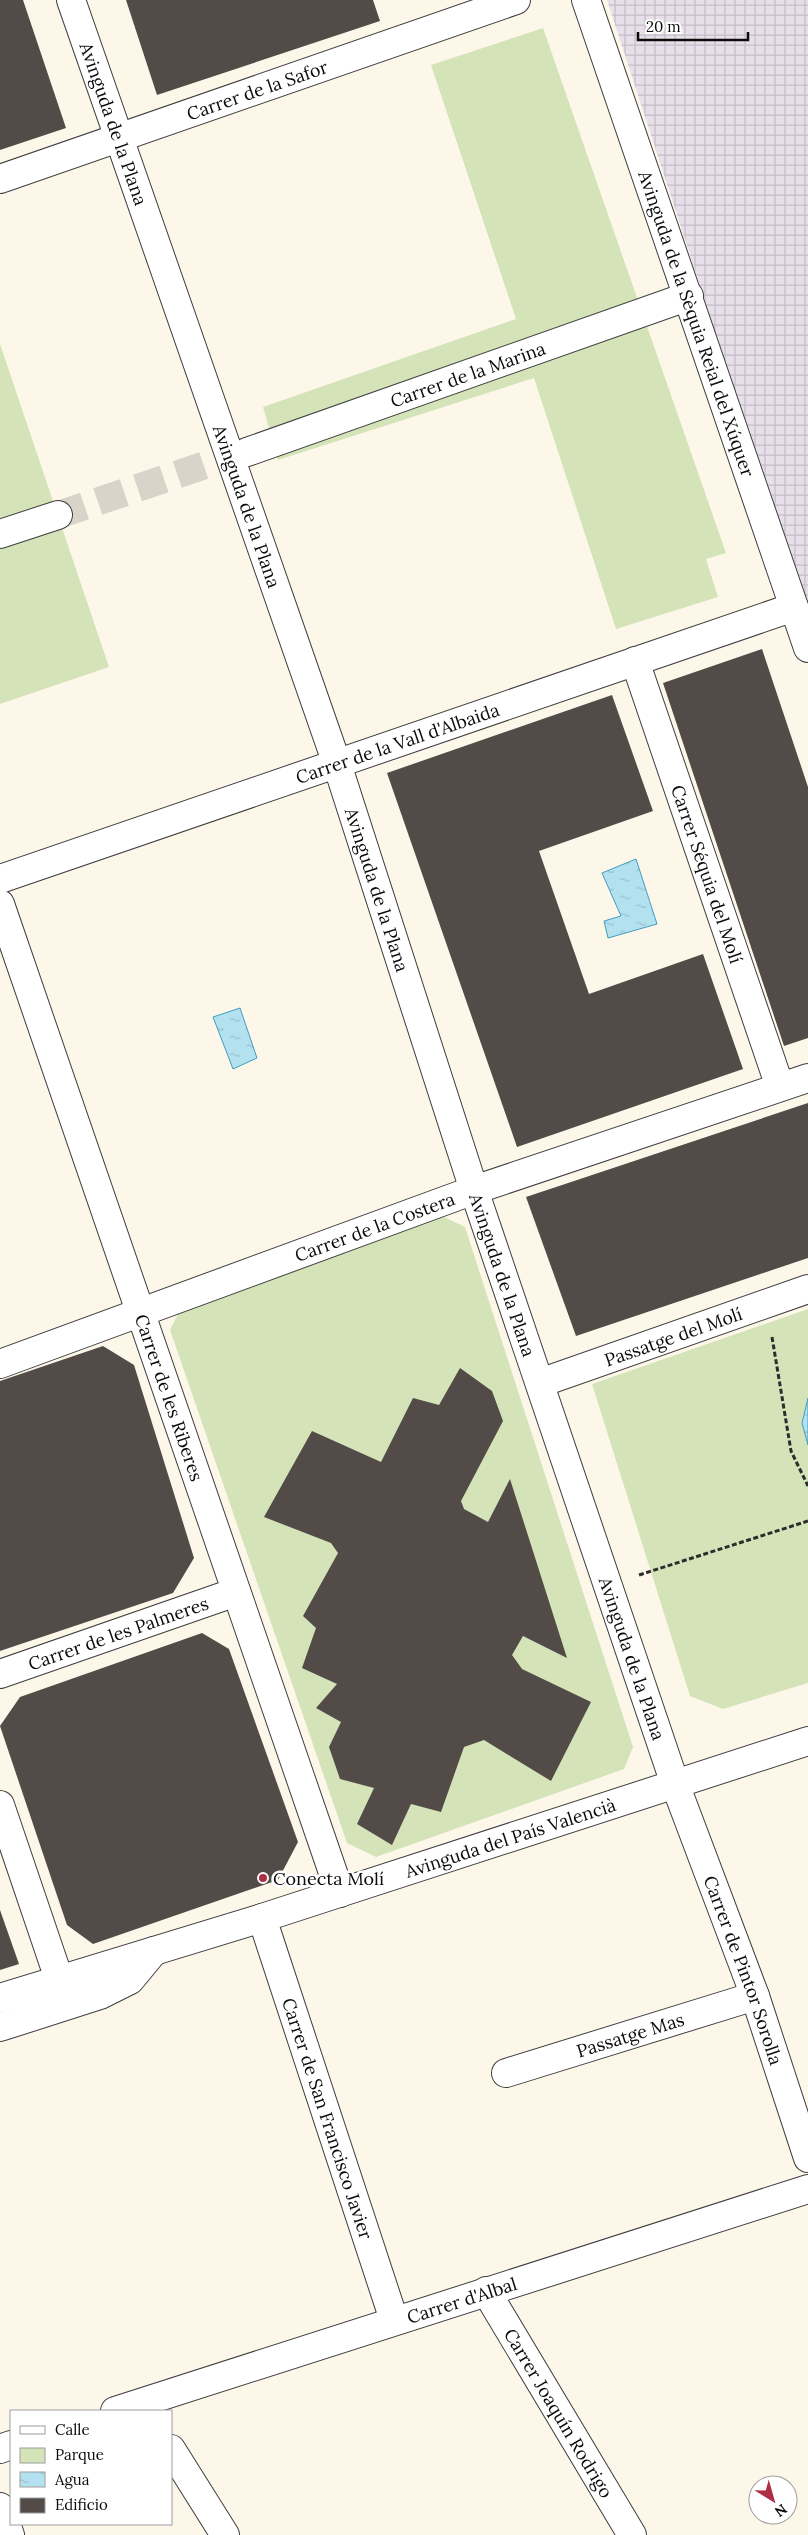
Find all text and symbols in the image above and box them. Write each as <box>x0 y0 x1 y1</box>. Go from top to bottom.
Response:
scale bar <box>638 10 748 42</box>
text: 20 m <box>646 17 681 36</box>
street label: Avinguda de la Plana <box>75 38 153 208</box>
street label: Carrer de la Safor <box>183 55 331 125</box>
street label: Avinguda de la Sèquia Reial del Xúquer <box>633 167 760 480</box>
street label: Carrer de la Marina <box>387 336 548 412</box>
street label: Avinguda de la Plana <box>208 421 286 591</box>
street label: Carrer de la Vall d'Albaida <box>292 697 502 788</box>
street label: Carrer Séquia del Molí <box>667 782 748 966</box>
street label: Avinguda de la Plana <box>340 804 415 975</box>
street label: Carrer de la Costera <box>291 1187 458 1266</box>
street label: Avinguda de la Plana <box>464 1189 541 1359</box>
street label: Passatge del Molí <box>601 1302 745 1371</box>
street label: Carrer de les Riberes <box>130 1311 209 1484</box>
street label: Avinguda de la Plana <box>594 1573 671 1743</box>
street label: Carrer de les Palmeres <box>25 1591 211 1675</box>
street label: Avinguda del País Valencià <box>401 1793 619 1883</box>
place label: Conecta Molí <box>273 1867 384 1890</box>
marker: Conecta Molí <box>257 1872 269 1884</box>
street label: Carrer de Pintor Sorolla <box>699 1872 788 2068</box>
street label: Carrer de San Francisco Javier <box>277 1995 378 2242</box>
street label: Passatge Mas <box>574 2007 687 2062</box>
street label: Carrer d'Albal <box>404 2272 520 2328</box>
street label: Carrer Joaquín Rodrigo <box>499 2324 618 2502</box>
legend <box>10 2410 172 2525</box>
text: Calle <box>55 2420 90 2439</box>
text: Parque <box>55 2445 104 2464</box>
text: Agua <box>54 2470 90 2489</box>
north arrow <box>748 2475 798 2525</box>
text: Edificio <box>55 2495 108 2514</box>
text: N <box>771 2500 791 2521</box>

